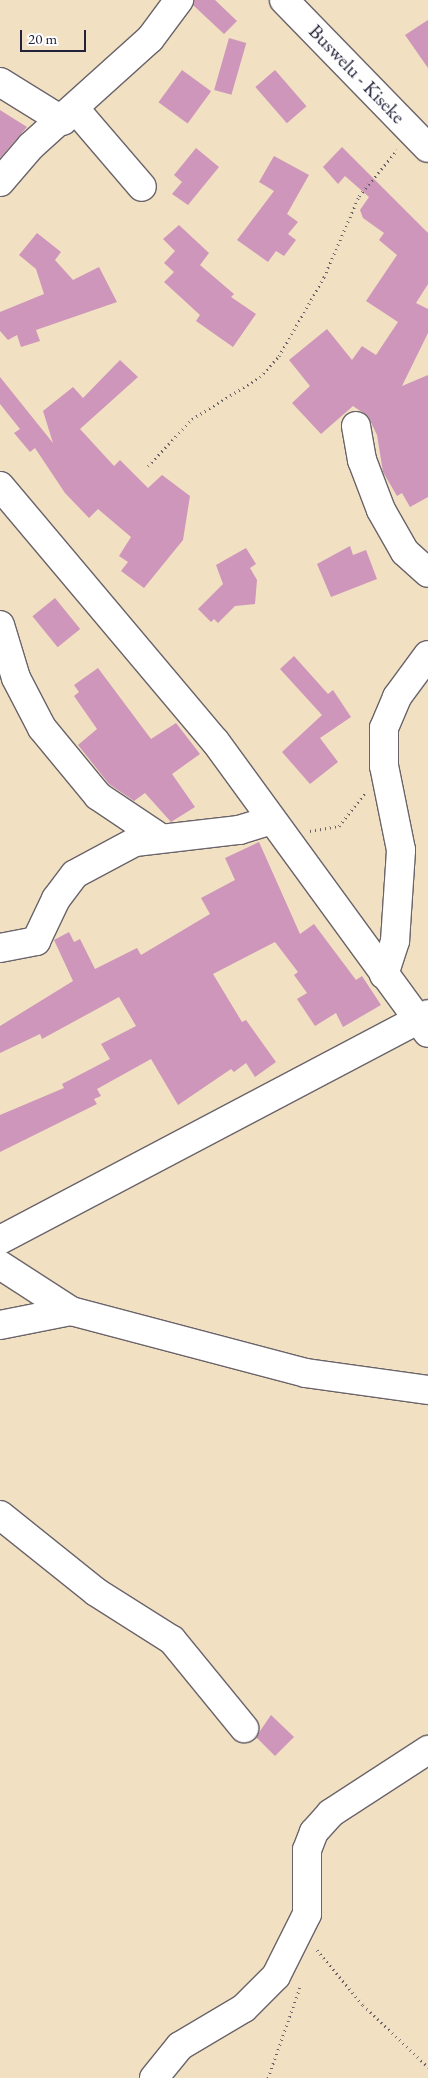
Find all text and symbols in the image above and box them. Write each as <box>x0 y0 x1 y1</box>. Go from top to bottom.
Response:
street label: Buswelu - Kiseke <box>304 19 410 129</box>
scale bar <box>22 20 89 52</box>
text: 20 m <box>28 29 57 48</box>

